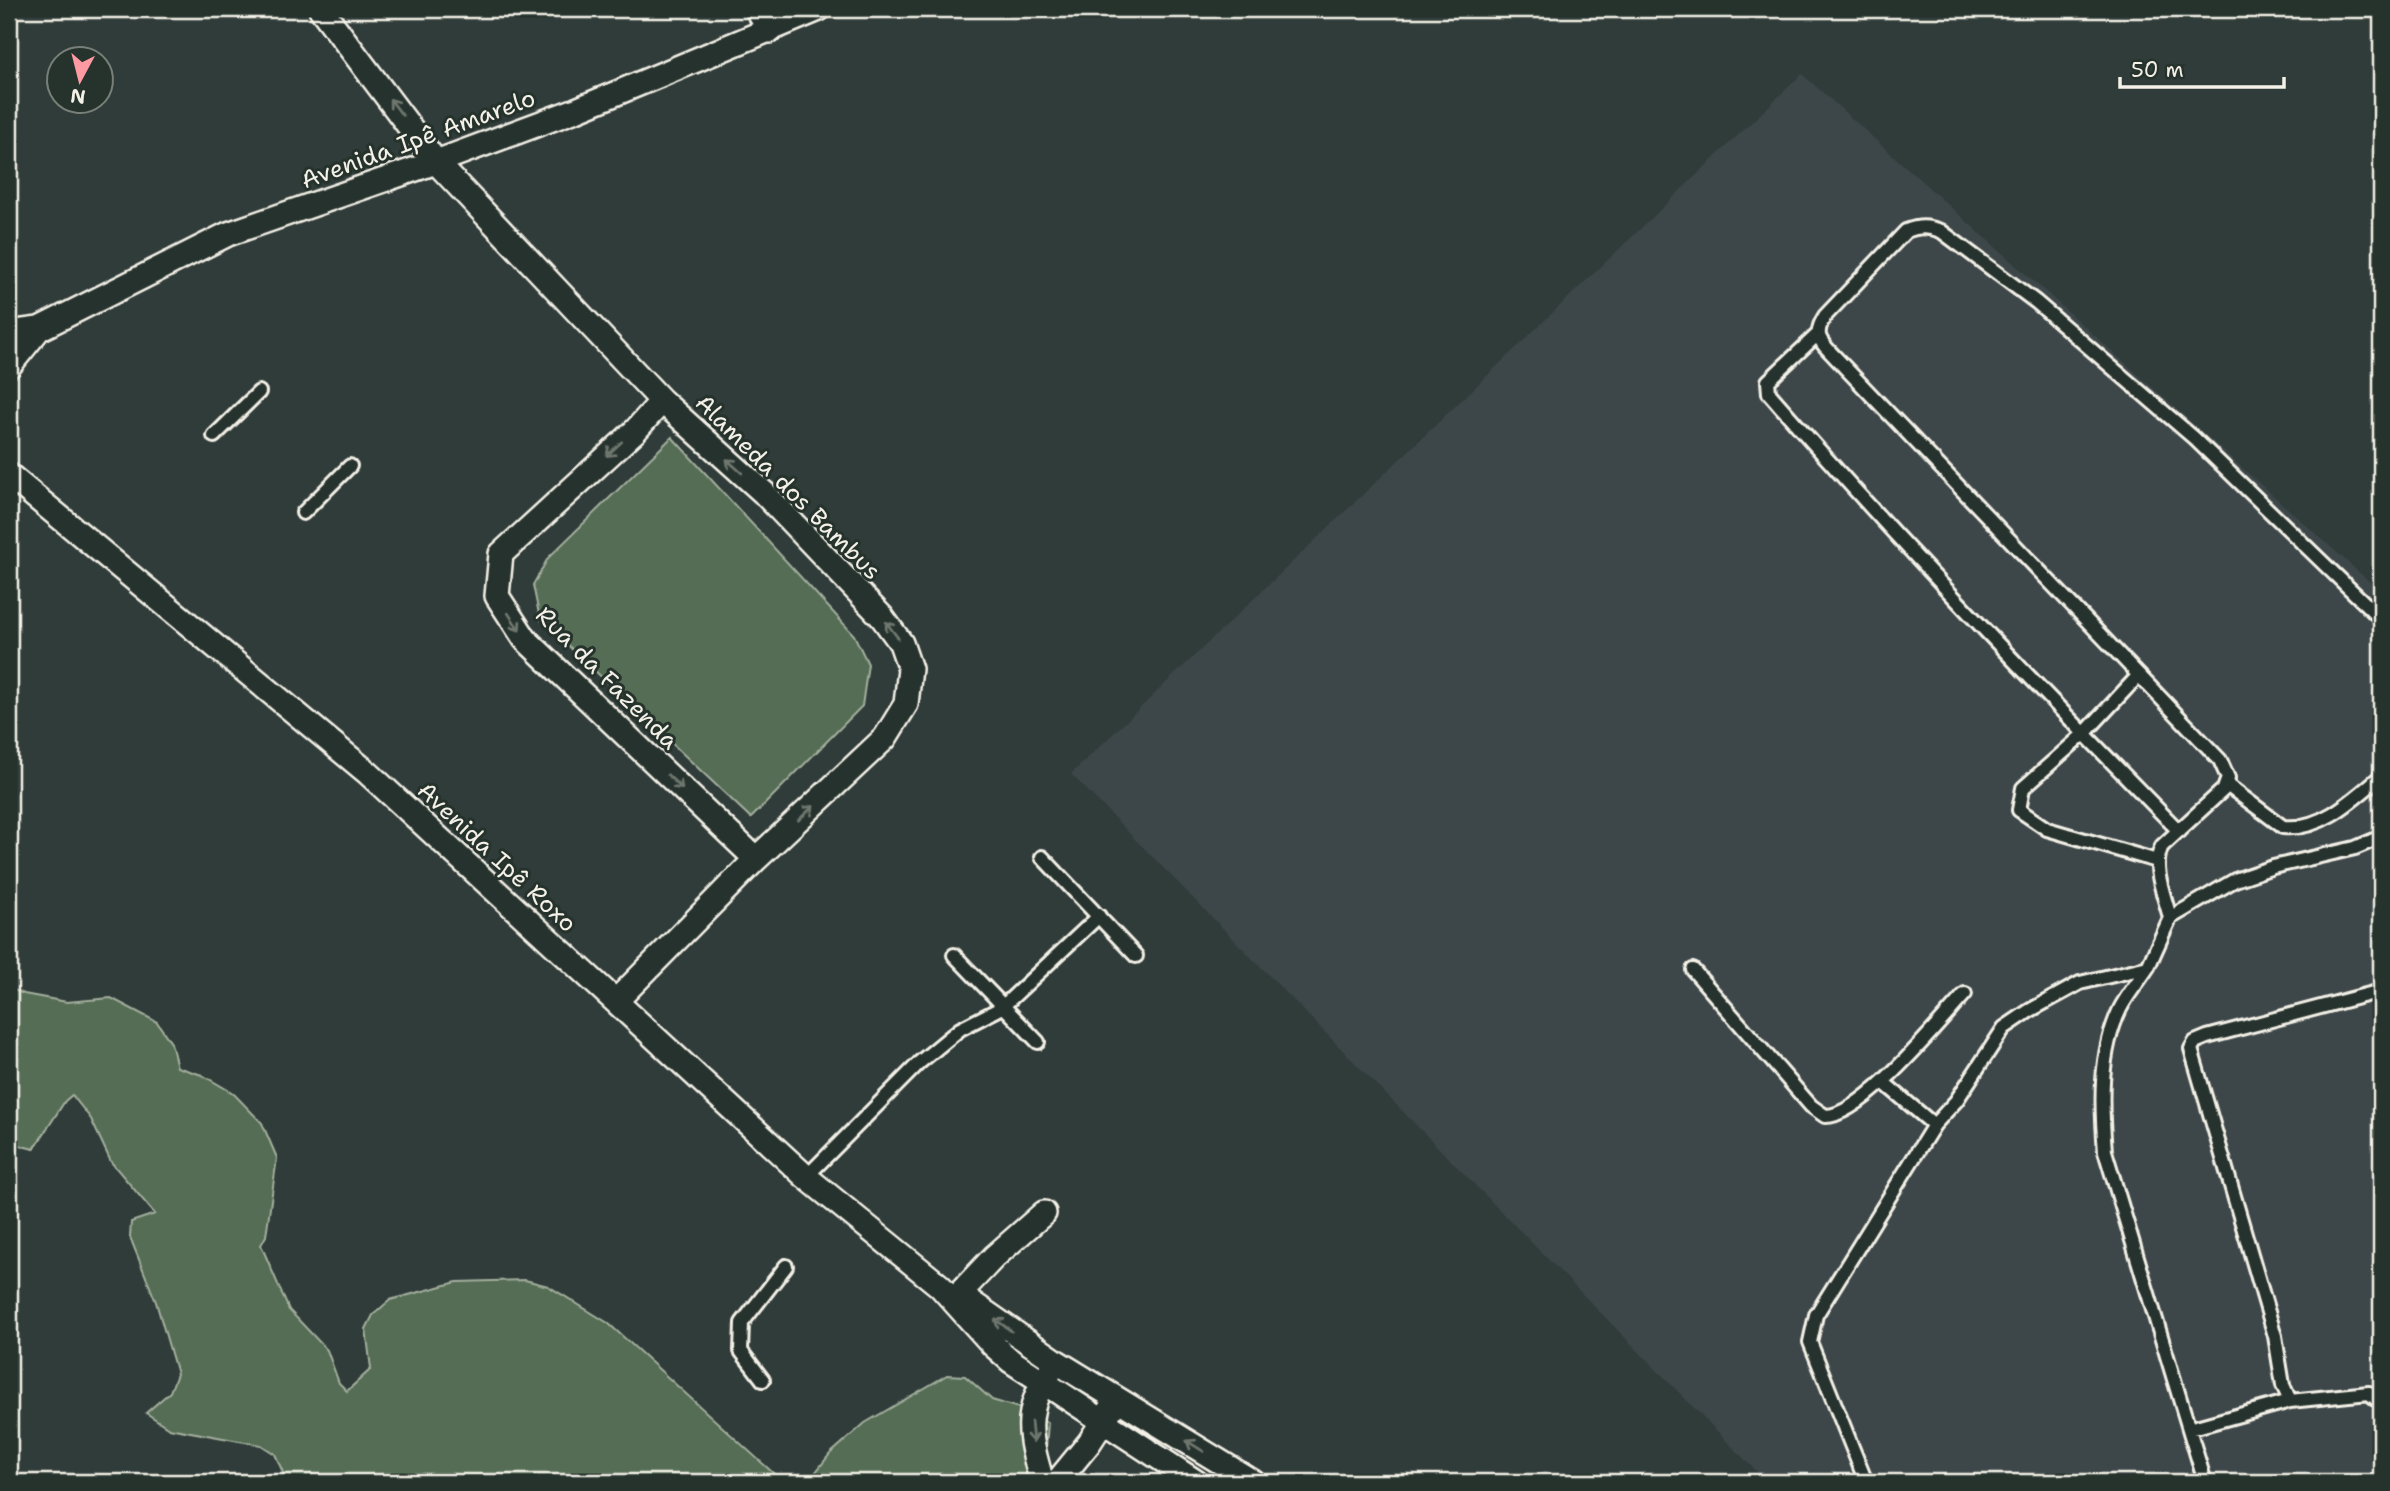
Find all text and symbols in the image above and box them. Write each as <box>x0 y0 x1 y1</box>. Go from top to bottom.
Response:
north arrow <box>46 46 116 116</box>
scale bar <box>2120 46 2285 90</box>
text: 50 m <box>2131 56 2184 84</box>
street label: Avenida Ipê Amarelo <box>296 82 540 196</box>
text: N <box>69 83 87 110</box>
one-way arrow <box>389 98 404 117</box>
street label: Alameda dos Bambus <box>688 387 888 587</box>
one-way arrow <box>606 441 623 458</box>
one-way arrow <box>726 458 743 475</box>
street label: Rua da Fazenda <box>529 600 686 757</box>
one-way arrow <box>507 611 521 631</box>
one-way arrow <box>884 622 899 640</box>
one-way arrow <box>666 773 683 790</box>
street label: Avenida Ipê Roxo <box>410 775 584 939</box>
one-way arrow <box>797 804 814 821</box>
one-way arrow <box>994 1318 1013 1332</box>
one-way arrow <box>1026 1420 1039 1443</box>
one-way arrow <box>1186 1438 1206 1452</box>

